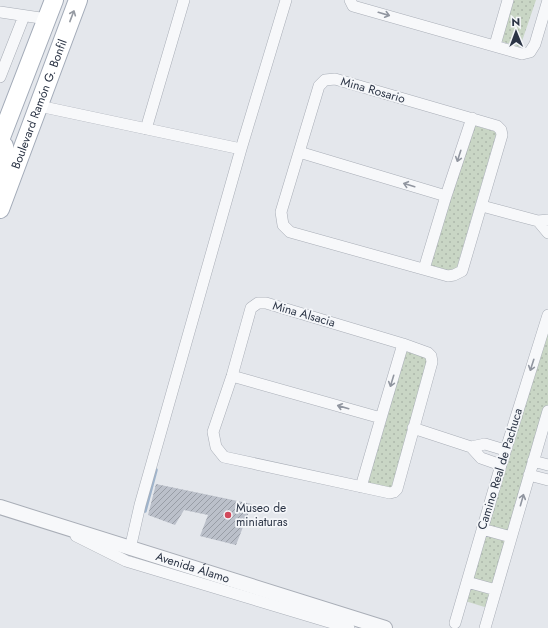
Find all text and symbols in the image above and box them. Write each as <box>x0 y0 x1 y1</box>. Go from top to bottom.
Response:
one-way arrow <box>69 11 77 23</box>
one-way arrow <box>377 11 390 19</box>
north arrow <box>496 12 536 52</box>
text: N <box>511 14 520 30</box>
street label: Boulevard Ramón G. Bonfil <box>7 37 72 172</box>
street label: Mina Rosario <box>339 72 408 108</box>
one-way arrow <box>455 149 463 161</box>
one-way arrow <box>402 181 415 188</box>
street label: Mina Alsacia <box>271 296 338 332</box>
one-way arrow <box>528 359 535 372</box>
one-way arrow <box>388 374 395 387</box>
one-way arrow <box>337 403 350 411</box>
street label: Camino Real de Pachuca <box>473 406 527 532</box>
one-way arrow <box>519 494 526 507</box>
place label: Museo de miniaturas <box>236 499 288 531</box>
marker: Museo de miniaturas <box>223 510 233 520</box>
street label: Avenida Álamo <box>153 547 232 588</box>

